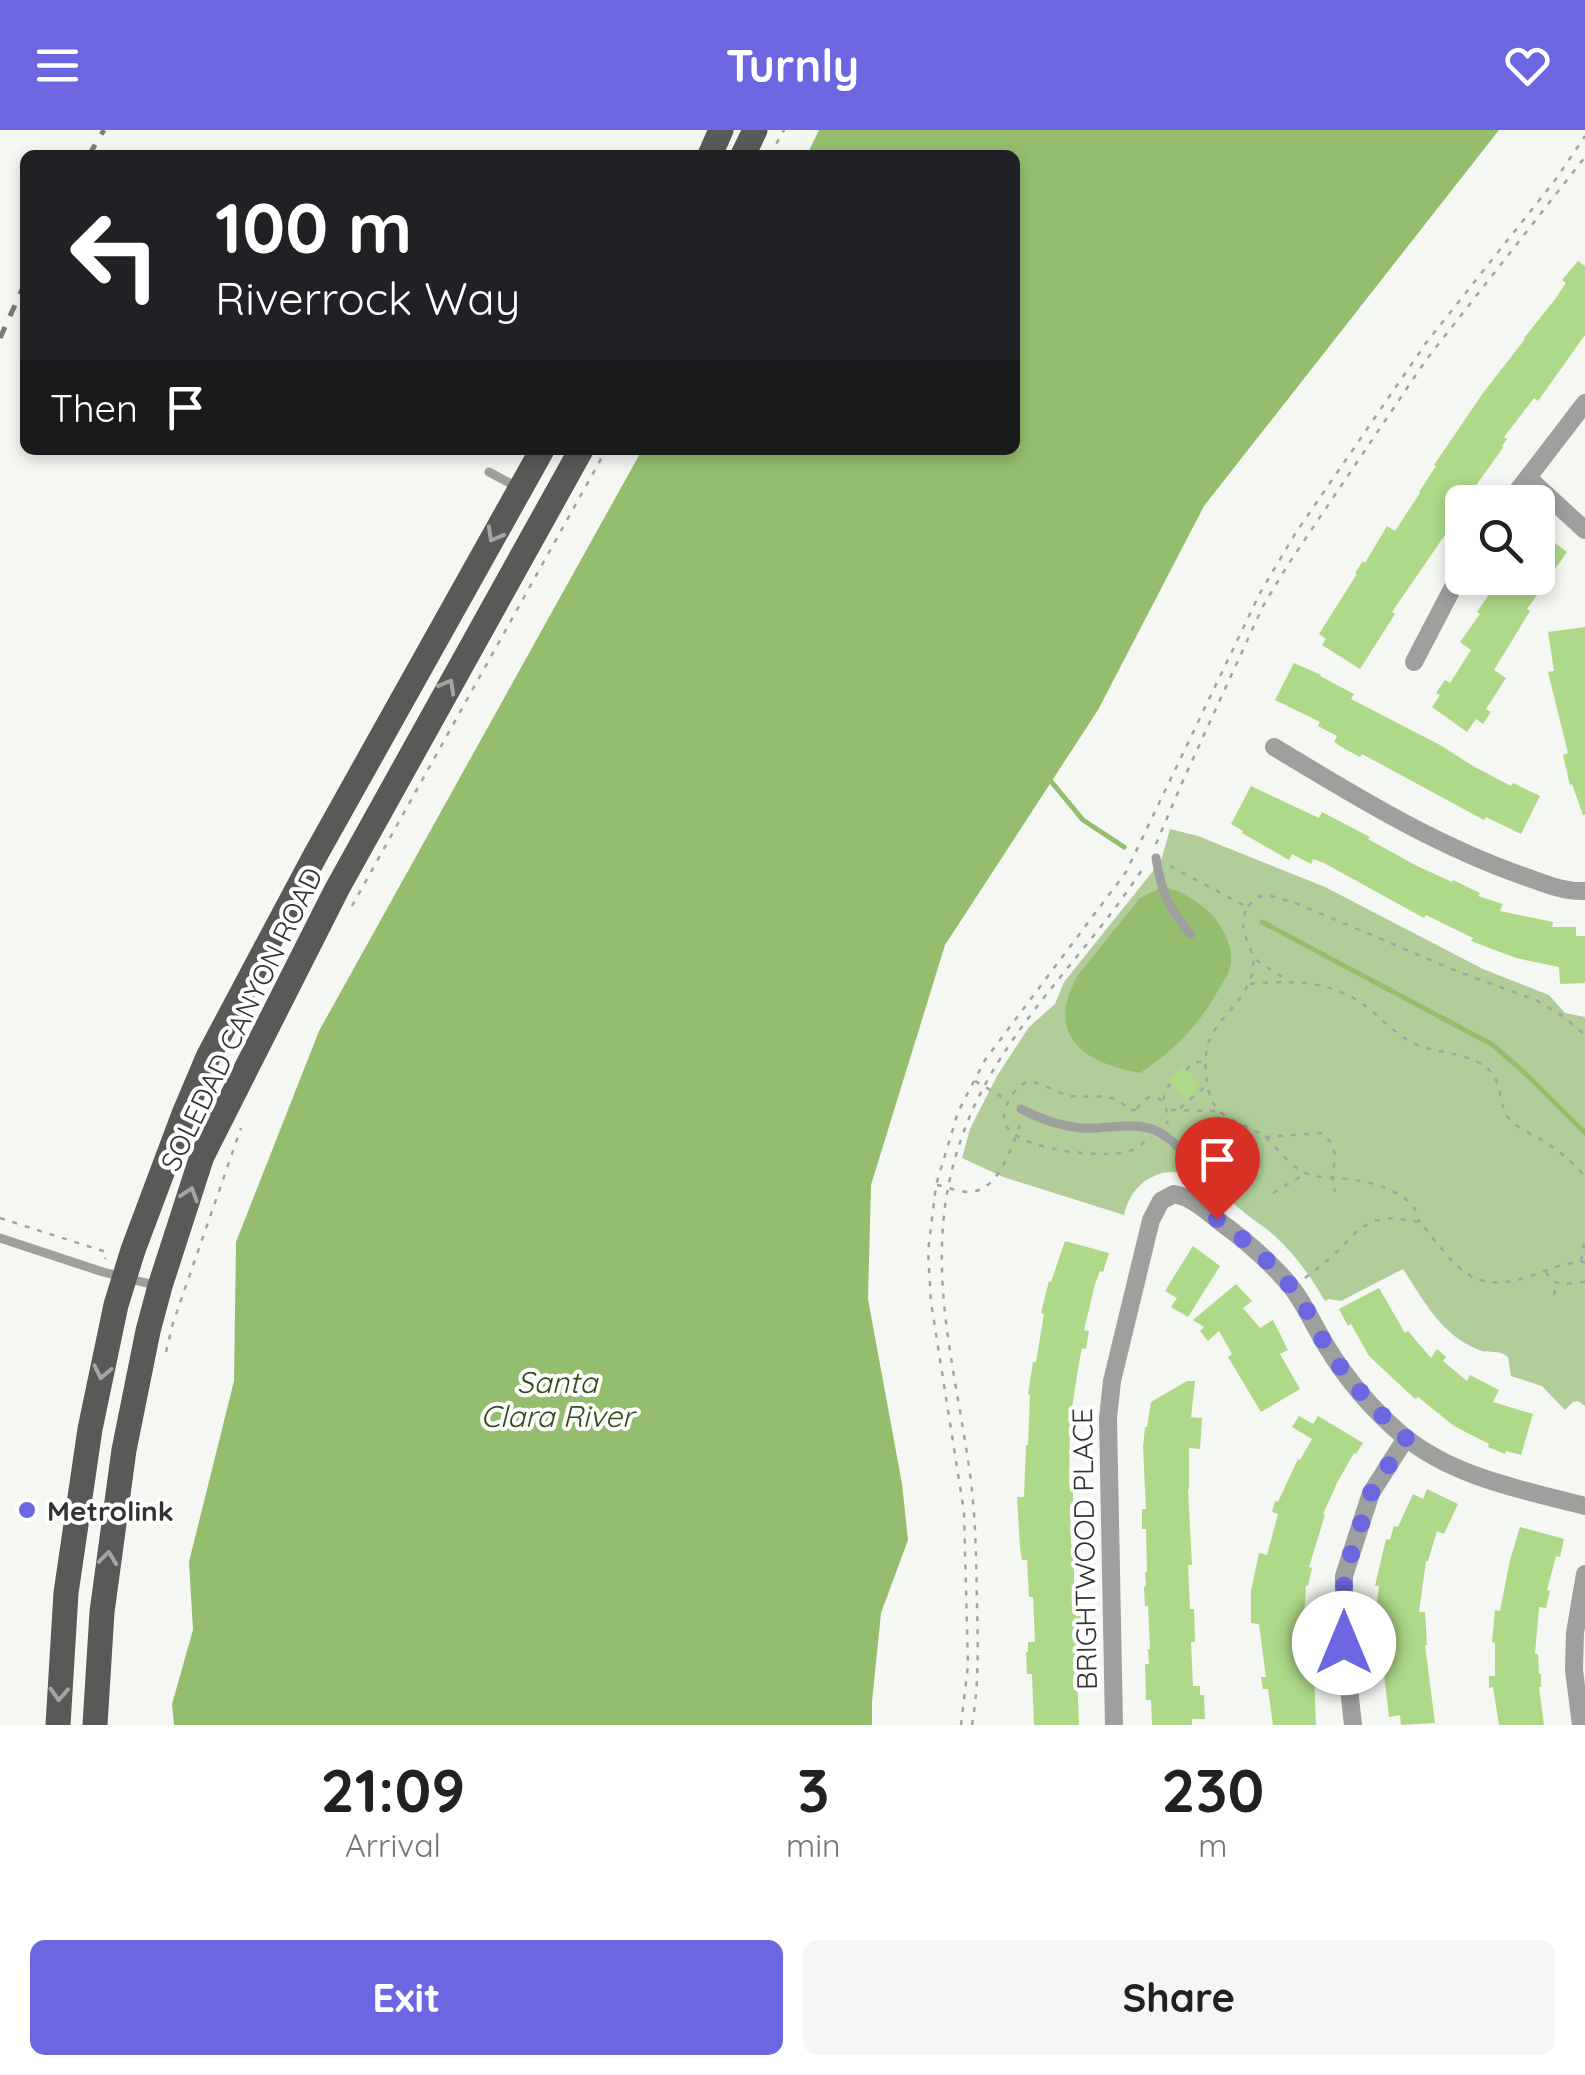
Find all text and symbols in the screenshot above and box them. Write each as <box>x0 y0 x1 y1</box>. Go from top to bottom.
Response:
text: Turnly <box>726 37 859 93</box>
icon: menu <box>30 38 85 93</box>
icon: heart <box>1500 38 1555 93</box>
text: 100 m <box>215 183 412 271</box>
icon: left <box>50 190 180 320</box>
text: Riverrock Way <box>215 270 520 326</box>
icon: arrive <box>158 380 213 435</box>
text: Then <box>50 384 138 432</box>
map controls <box>1445 485 1555 595</box>
button: search <box>1445 485 1555 595</box>
one-way arrow <box>486 524 506 542</box>
one-way arrow <box>436 679 456 697</box>
street label: SOLEDAD CANYON ROAD <box>152 862 330 1176</box>
pin <box>1175 1117 1260 1220</box>
icon: arrive <box>1190 1132 1245 1187</box>
one-way arrow <box>178 1186 199 1203</box>
water label: Santa Clara River <box>481 1363 637 1435</box>
one-way arrow <box>92 1364 113 1381</box>
street label: BRIGHTWOOD PLACE <box>1064 1408 1104 1690</box>
place label: Metrolink <box>47 1493 174 1528</box>
marker: Metrolink <box>16 1499 38 1521</box>
one-way arrow <box>97 1550 118 1566</box>
position arrow <box>1292 1591 1396 1695</box>
one-way arrow <box>49 1687 70 1703</box>
text: 21:09 <box>321 1752 465 1827</box>
text: 3 <box>797 1752 829 1827</box>
text: 230 <box>1161 1752 1264 1827</box>
text: Arrival <box>345 1825 441 1865</box>
text: min <box>786 1825 841 1865</box>
text: m <box>1198 1825 1227 1865</box>
button: Exit <box>30 1940 783 2055</box>
button: Share <box>803 1940 1555 2055</box>

